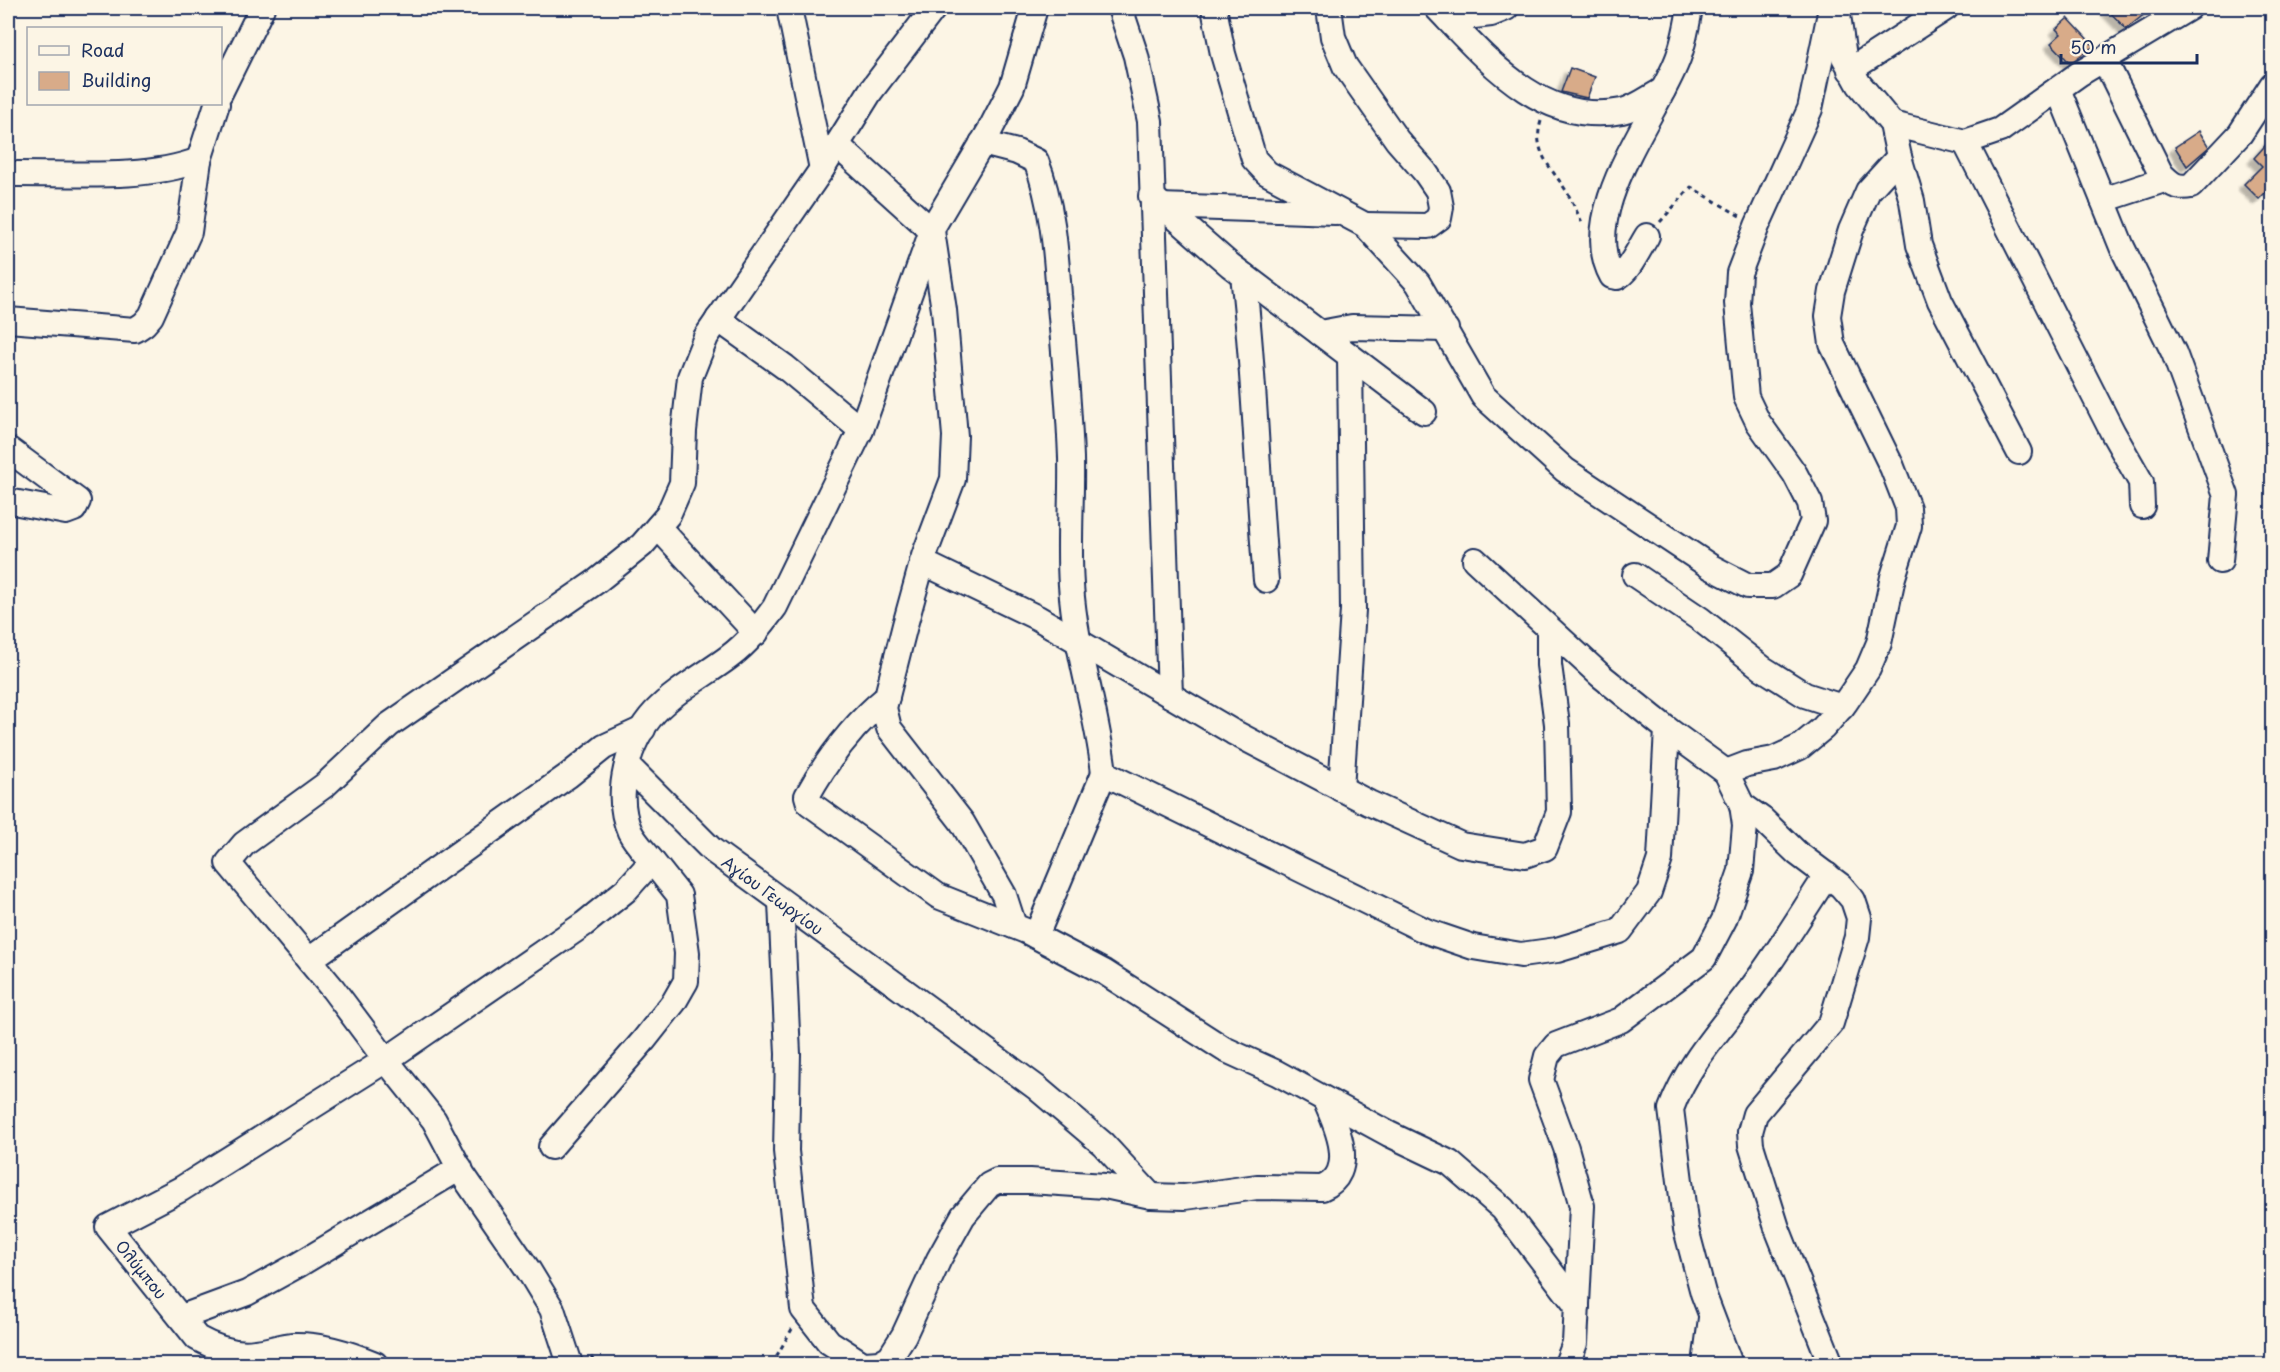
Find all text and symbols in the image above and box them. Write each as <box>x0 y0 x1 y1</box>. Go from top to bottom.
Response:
legend <box>27 27 222 105</box>
scale bar <box>2061 27 2198 65</box>
text: 50 m <box>2070 33 2117 60</box>
text: Road <box>81 36 125 63</box>
text: Building <box>81 66 151 93</box>
street label: Αγίου Γεωργίου <box>717 849 829 940</box>
street label: Ολύμπου <box>111 1234 173 1304</box>

